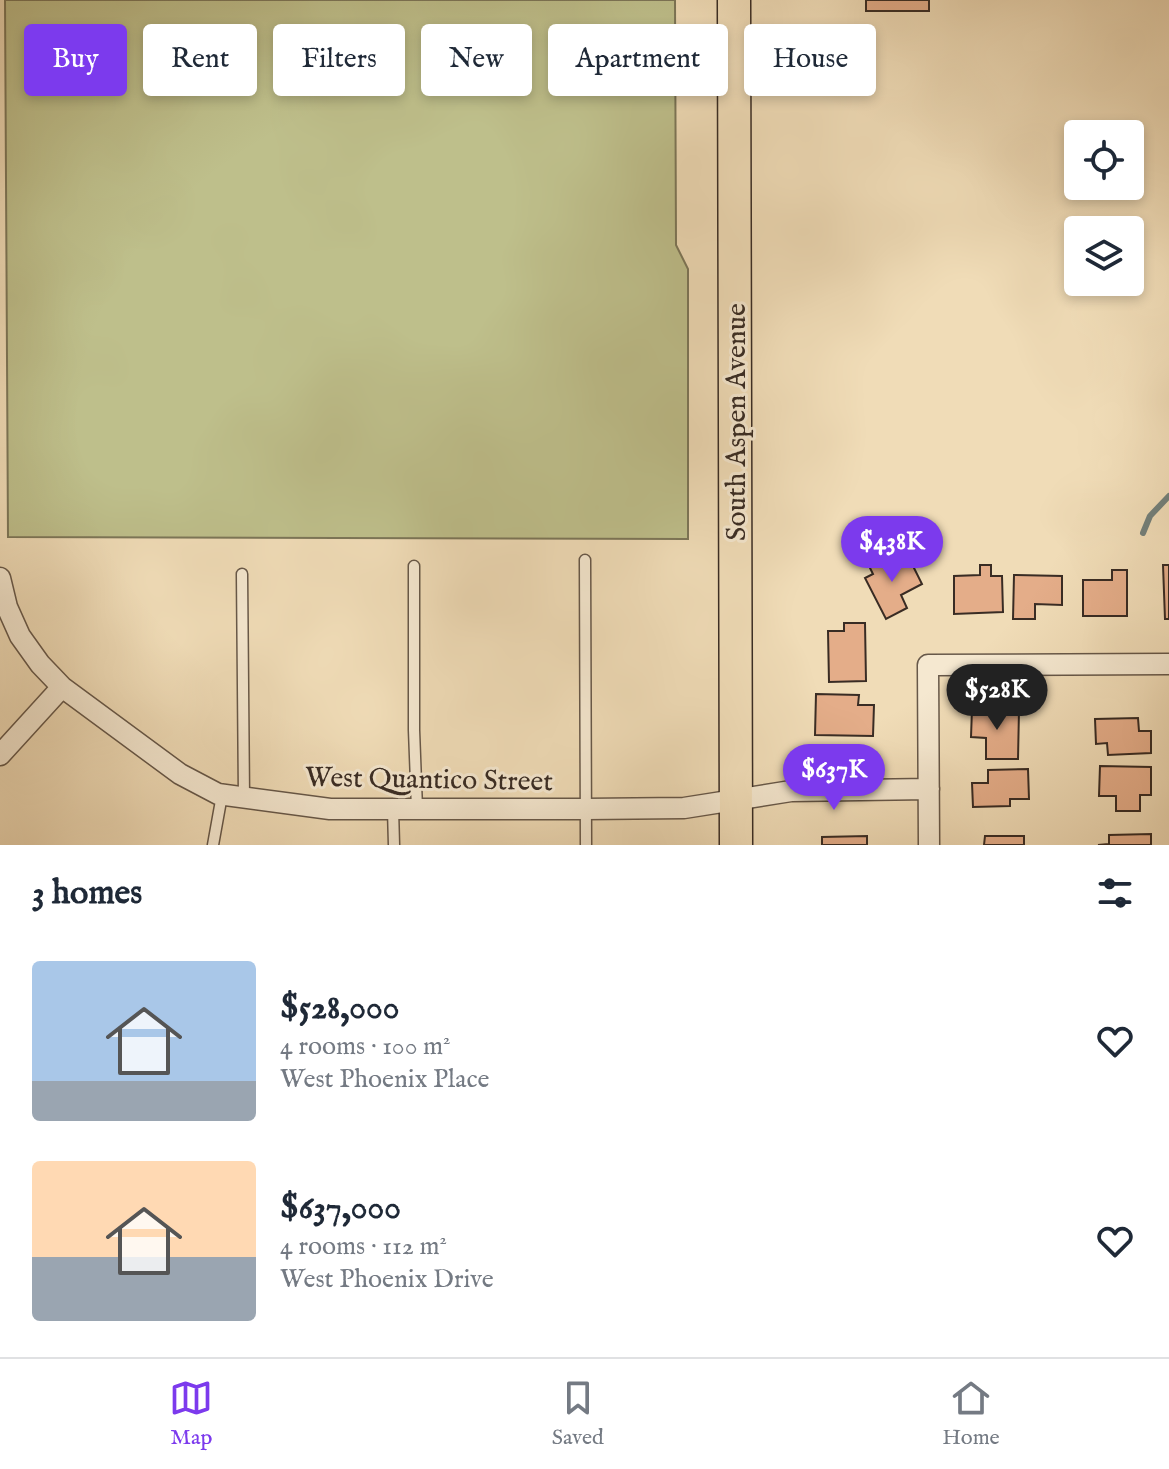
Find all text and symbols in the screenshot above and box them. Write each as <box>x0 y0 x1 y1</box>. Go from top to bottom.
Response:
chip: Buy <box>24 24 127 96</box>
chip: Rent <box>143 24 257 96</box>
chip: Filters <box>273 24 405 96</box>
chip: New <box>421 24 532 96</box>
chip: Apartment <box>548 24 728 96</box>
chip: House <box>744 24 876 96</box>
map controls <box>1064 120 1144 296</box>
button: locate <box>1064 120 1144 200</box>
button: layers <box>1064 216 1144 296</box>
street label: South Aspen Avenue <box>720 303 755 541</box>
pin: $438K <box>836 516 948 584</box>
text: $438K <box>859 525 925 558</box>
pin: $528K <box>941 664 1053 732</box>
text: $528K <box>965 673 1029 706</box>
pin: $637K <box>778 744 890 812</box>
text: $637K <box>801 753 867 786</box>
street label: West Quantico Street <box>305 761 554 800</box>
icon: filters <box>1093 871 1137 915</box>
text: 3 homes <box>32 872 142 915</box>
text: $528,000 <box>280 987 399 1030</box>
icon: home <box>96 993 192 1089</box>
icon: heart <box>1093 1019 1137 1063</box>
text: 4 rooms · 100 m² <box>280 1030 450 1063</box>
text: West Phoenix Place <box>280 1063 490 1096</box>
text: $637,000 <box>280 1187 401 1230</box>
icon: home <box>96 1193 192 1289</box>
icon: heart <box>1093 1219 1137 1263</box>
text: 4 rooms · 112 m² <box>280 1230 447 1263</box>
text: West Phoenix Drive <box>280 1263 494 1296</box>
tab: Map <box>169 1376 213 1452</box>
tab: Saved <box>552 1376 604 1452</box>
tab: Home <box>942 1376 1000 1452</box>

